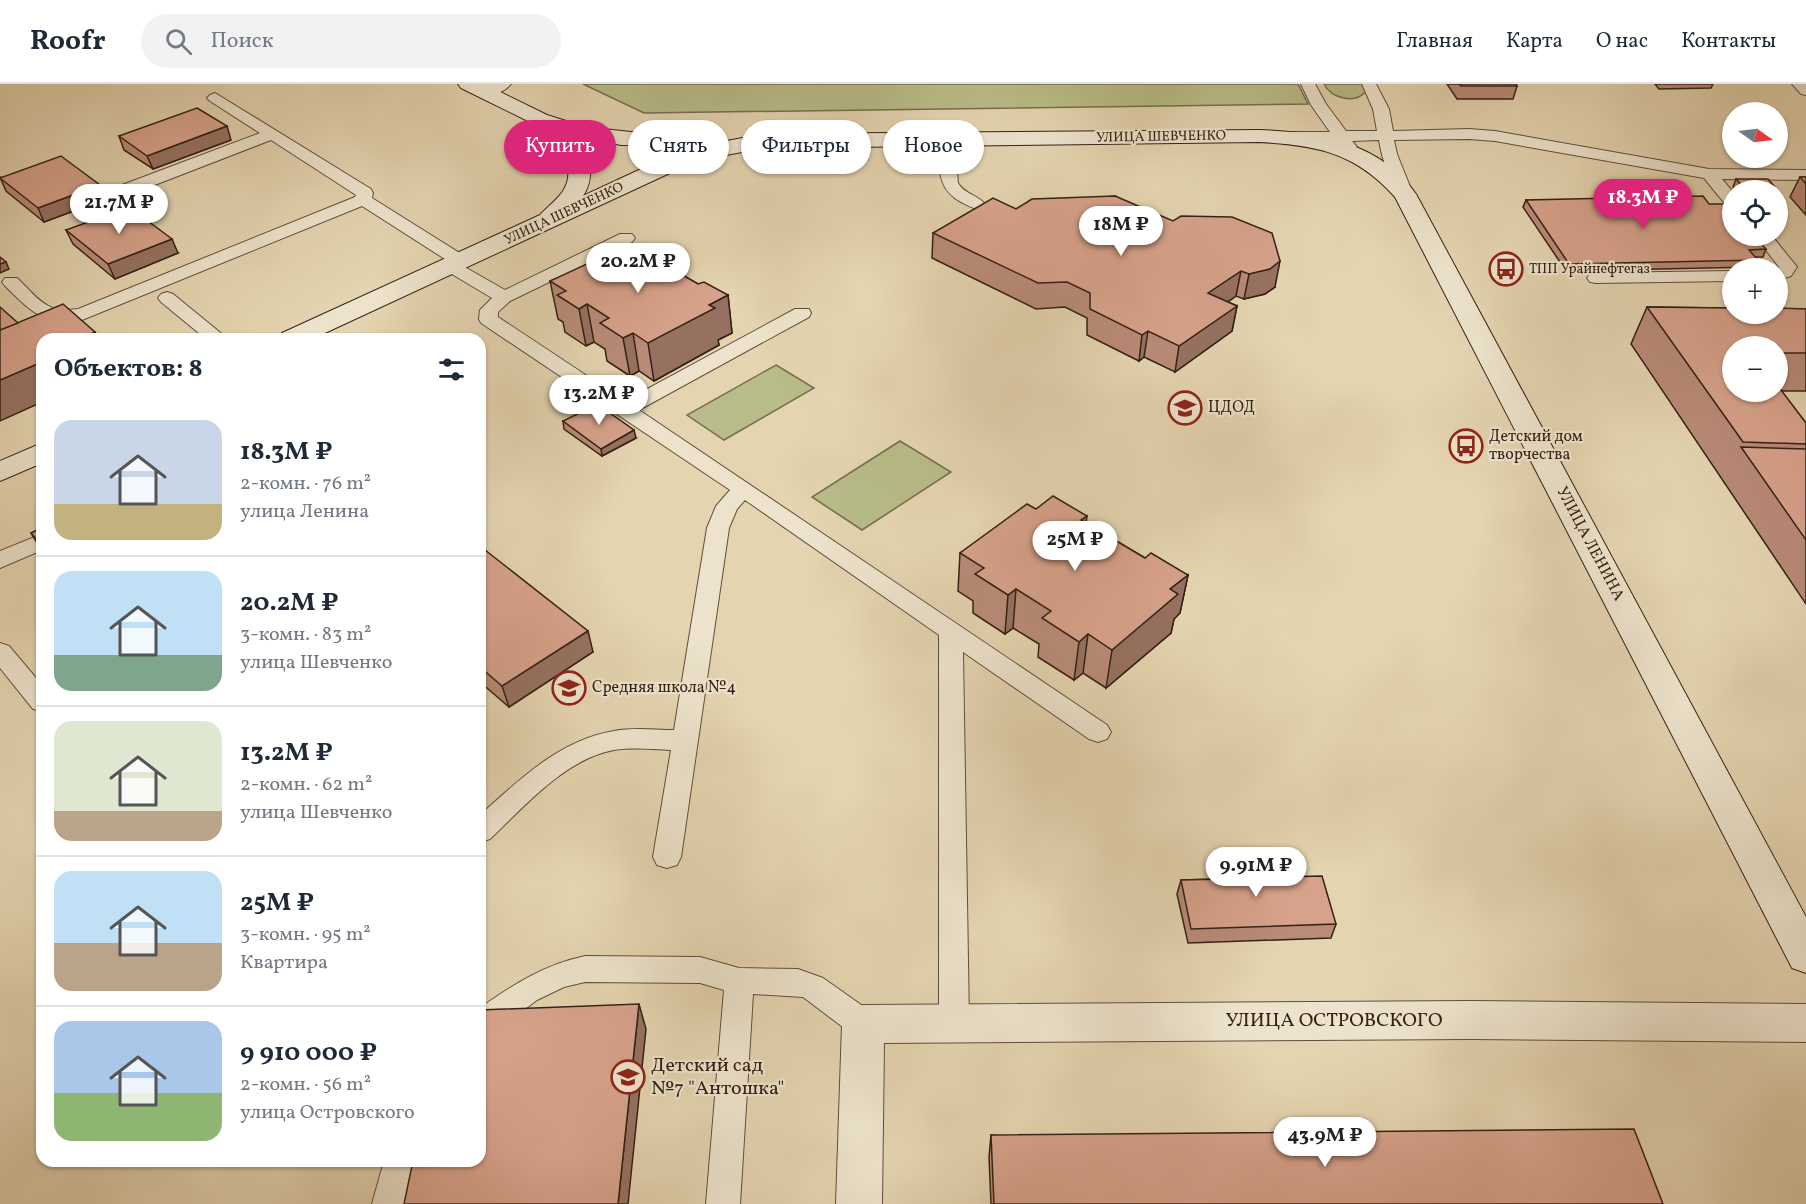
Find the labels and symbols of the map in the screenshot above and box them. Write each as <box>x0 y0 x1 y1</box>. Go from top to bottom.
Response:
north arrow <box>1722 102 1788 168</box>
street label: УЛИЦА ШЕВЧЕНКО <box>1096 126 1226 148</box>
street label: УЛИЦА ШЕВЧЕНКО <box>501 178 627 250</box>
pin: 18.3M ₽ <box>1588 179 1698 230</box>
pin: 21.7M ₽ <box>64 184 174 235</box>
pin: 18M ₽ <box>1079 206 1163 257</box>
pin: 20.2M ₽ <box>583 243 693 294</box>
bus stop icon: ТПП Урайнефтегаз <box>1488 251 1524 287</box>
place label: ТПП Урайнефтегаз <box>1529 260 1650 279</box>
pin: 13.2M ₽ <box>544 375 654 426</box>
school or university icon: ЦДОД <box>1167 390 1203 426</box>
place label: ЦДОД <box>1208 397 1255 419</box>
place label: Детский дом творчества <box>1489 426 1583 466</box>
bus stop icon: Детский дом творчества <box>1448 428 1484 464</box>
street label: УЛИЦА ЛЕНИНА <box>1551 483 1629 605</box>
pin: 25M ₽ <box>1033 521 1117 572</box>
school or university icon: Средняя школа №4 <box>551 670 587 706</box>
place label: Средняя школа №4 <box>592 677 736 699</box>
pin: 9.91M ₽ <box>1201 847 1311 898</box>
street label: УЛИЦА ОСТРОВСКОГО <box>1225 1007 1443 1035</box>
place label: Детский сад №7 "Антошка" <box>651 1052 784 1103</box>
school or university icon: Детский сад №7 "Антошка" <box>610 1059 646 1095</box>
pin: 43.9M ₽ <box>1270 1117 1380 1168</box>

